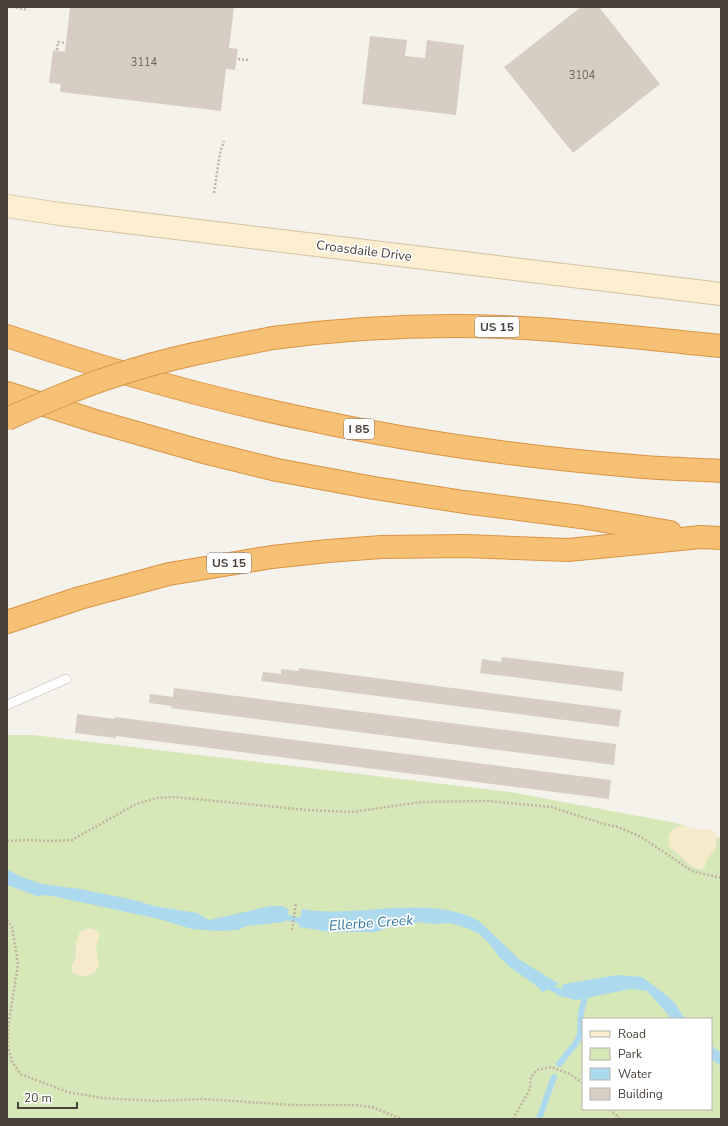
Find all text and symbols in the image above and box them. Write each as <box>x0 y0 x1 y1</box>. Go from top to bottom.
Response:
house number: 3114 <box>131 55 158 70</box>
house number: 3104 <box>569 68 596 83</box>
street label: Croasdaile Drive <box>315 236 413 266</box>
road number: US 15 <box>475 317 519 337</box>
road number: I 85 <box>344 419 374 439</box>
road number: US 15 <box>207 553 251 573</box>
water label: Ellerbe Creek <box>328 911 415 935</box>
legend <box>582 1018 712 1110</box>
text: Road <box>618 1026 646 1042</box>
text: Park <box>618 1046 643 1062</box>
text: Water <box>618 1066 652 1082</box>
scale bar <box>18 1084 77 1110</box>
text: Building <box>618 1086 663 1102</box>
text: 20 m <box>24 1090 52 1106</box>

